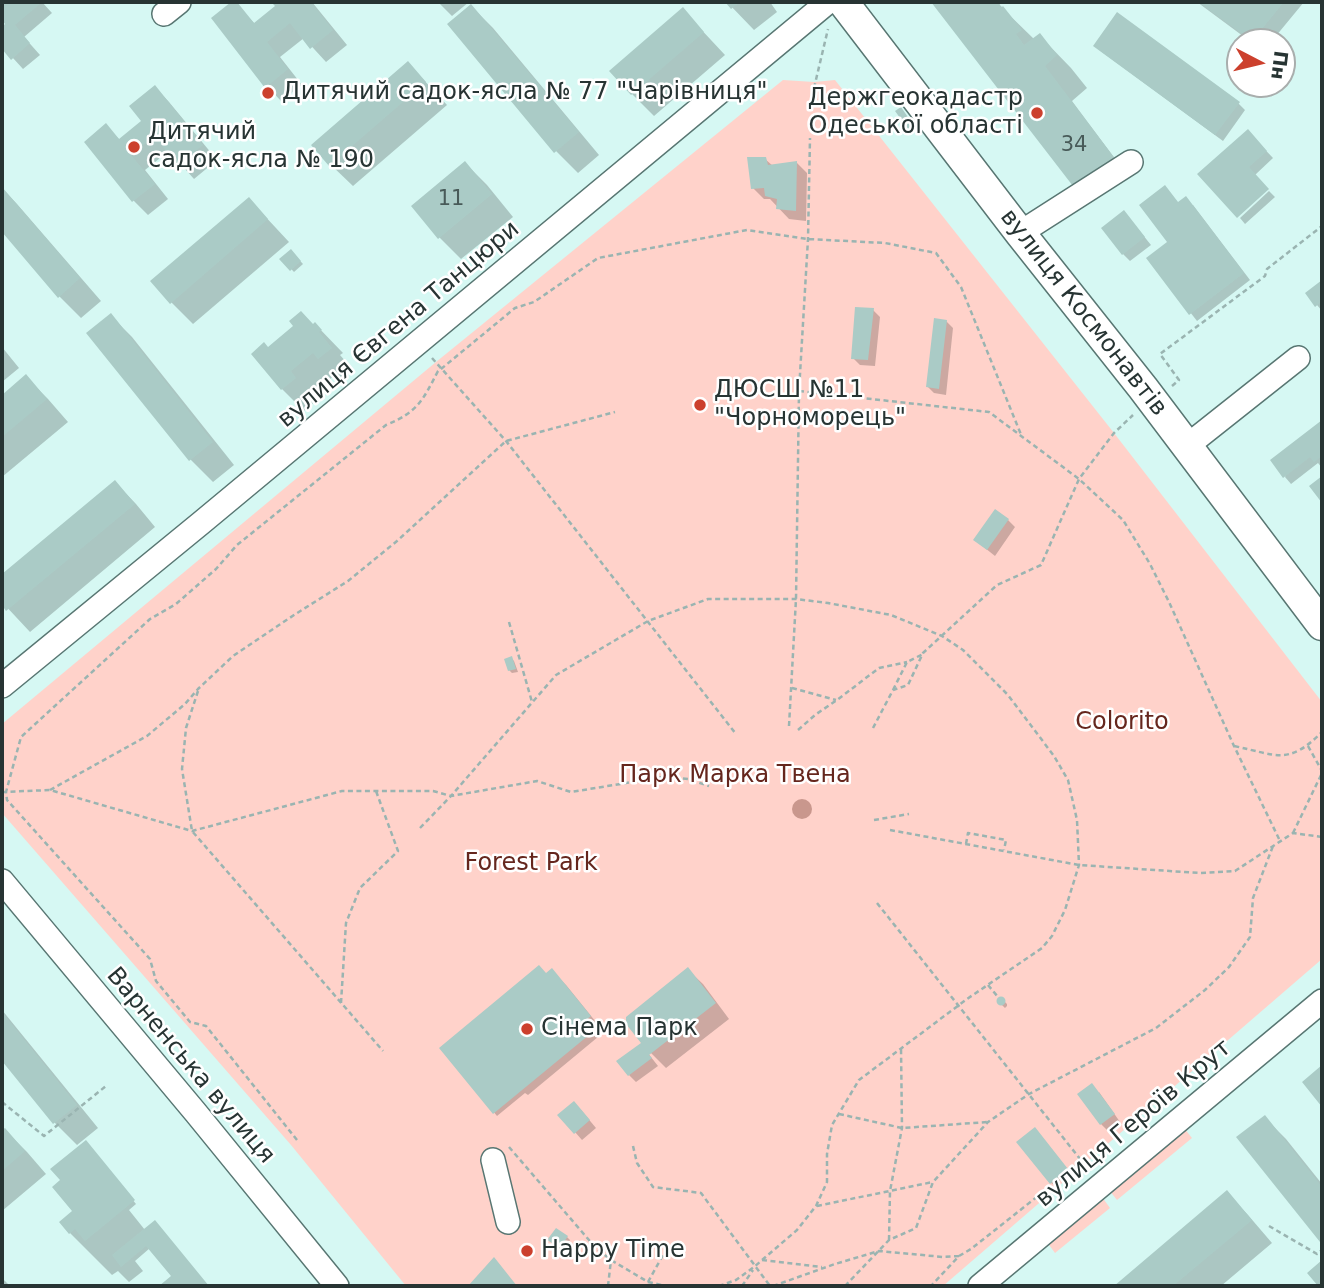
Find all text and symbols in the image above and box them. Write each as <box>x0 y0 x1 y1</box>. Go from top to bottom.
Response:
north arrow <box>1226 28 1296 98</box>
text: Пн <box>1267 50 1293 81</box>
place label: Дитячий садок-ясла № 77 "Чарівниця" <box>282 79 768 107</box>
marker: Дитячий садок-ясла № 77 "Чарівниця" <box>260 85 276 101</box>
place label: Держгеокадастр Одеської області <box>808 85 1023 141</box>
marker: Держгеокадастр Одеської області <box>1029 105 1045 121</box>
place label: Дитячий садок-ясла № 190 <box>148 119 374 175</box>
house number: 34 <box>1061 133 1087 159</box>
marker: Дитячий садок-ясла № 190 <box>126 139 142 155</box>
house number: 11 <box>438 187 464 213</box>
street label: вулиця Космонавтів <box>993 204 1173 422</box>
street label: вулиця Євгена Танцюри <box>272 215 526 435</box>
place label: ДЮСШ №11 "Чорноморець" <box>714 377 906 433</box>
marker: ДЮСШ №11 "Чорноморець" <box>692 397 708 413</box>
park label: Colorito <box>1075 709 1169 737</box>
park label: Парк Марка Твена <box>619 762 851 790</box>
park label: Forest Park <box>464 850 598 878</box>
street label: Варненська вулиця <box>100 962 280 1170</box>
place label: Сінема Парк <box>541 1015 698 1043</box>
marker: Сінема Парк <box>519 1021 535 1037</box>
street label: вулиця Героїв Крут <box>1031 1034 1237 1214</box>
place label: Happy Time <box>541 1237 685 1265</box>
marker: Happy Time <box>519 1243 535 1259</box>

